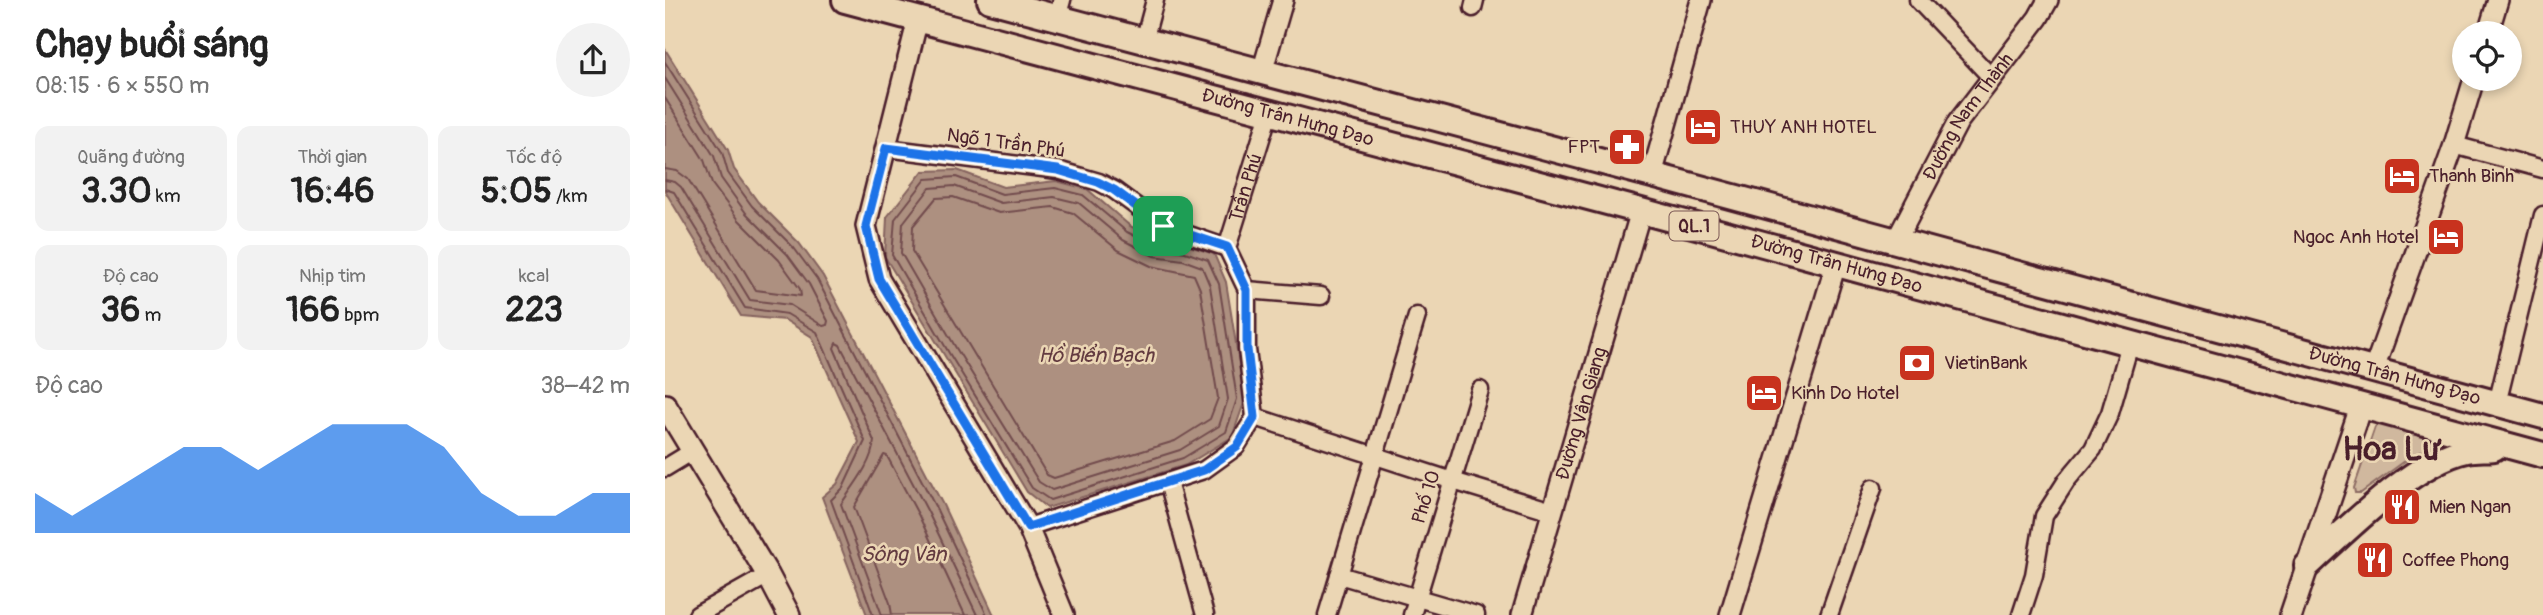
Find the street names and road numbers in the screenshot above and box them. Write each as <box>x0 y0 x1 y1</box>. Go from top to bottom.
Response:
street label: Đường Nam Thành <box>1918 48 2019 185</box>
street label: Đường Trân Hưng Đạo <box>1199 83 1376 152</box>
street label: Ngõ 1 Trần Phú <box>945 123 1067 163</box>
street label: Trần Phú <box>1224 150 1268 225</box>
road number: QL.1 <box>1669 211 1719 240</box>
street label: Đường Trân Hưng Đạo <box>1748 229 1925 299</box>
street label: Đường Trân Hưng Đạo <box>2306 341 2483 411</box>
street label: Đường Vân Giang <box>1550 344 1612 483</box>
street label: Phố 10 <box>1407 468 1445 526</box>

